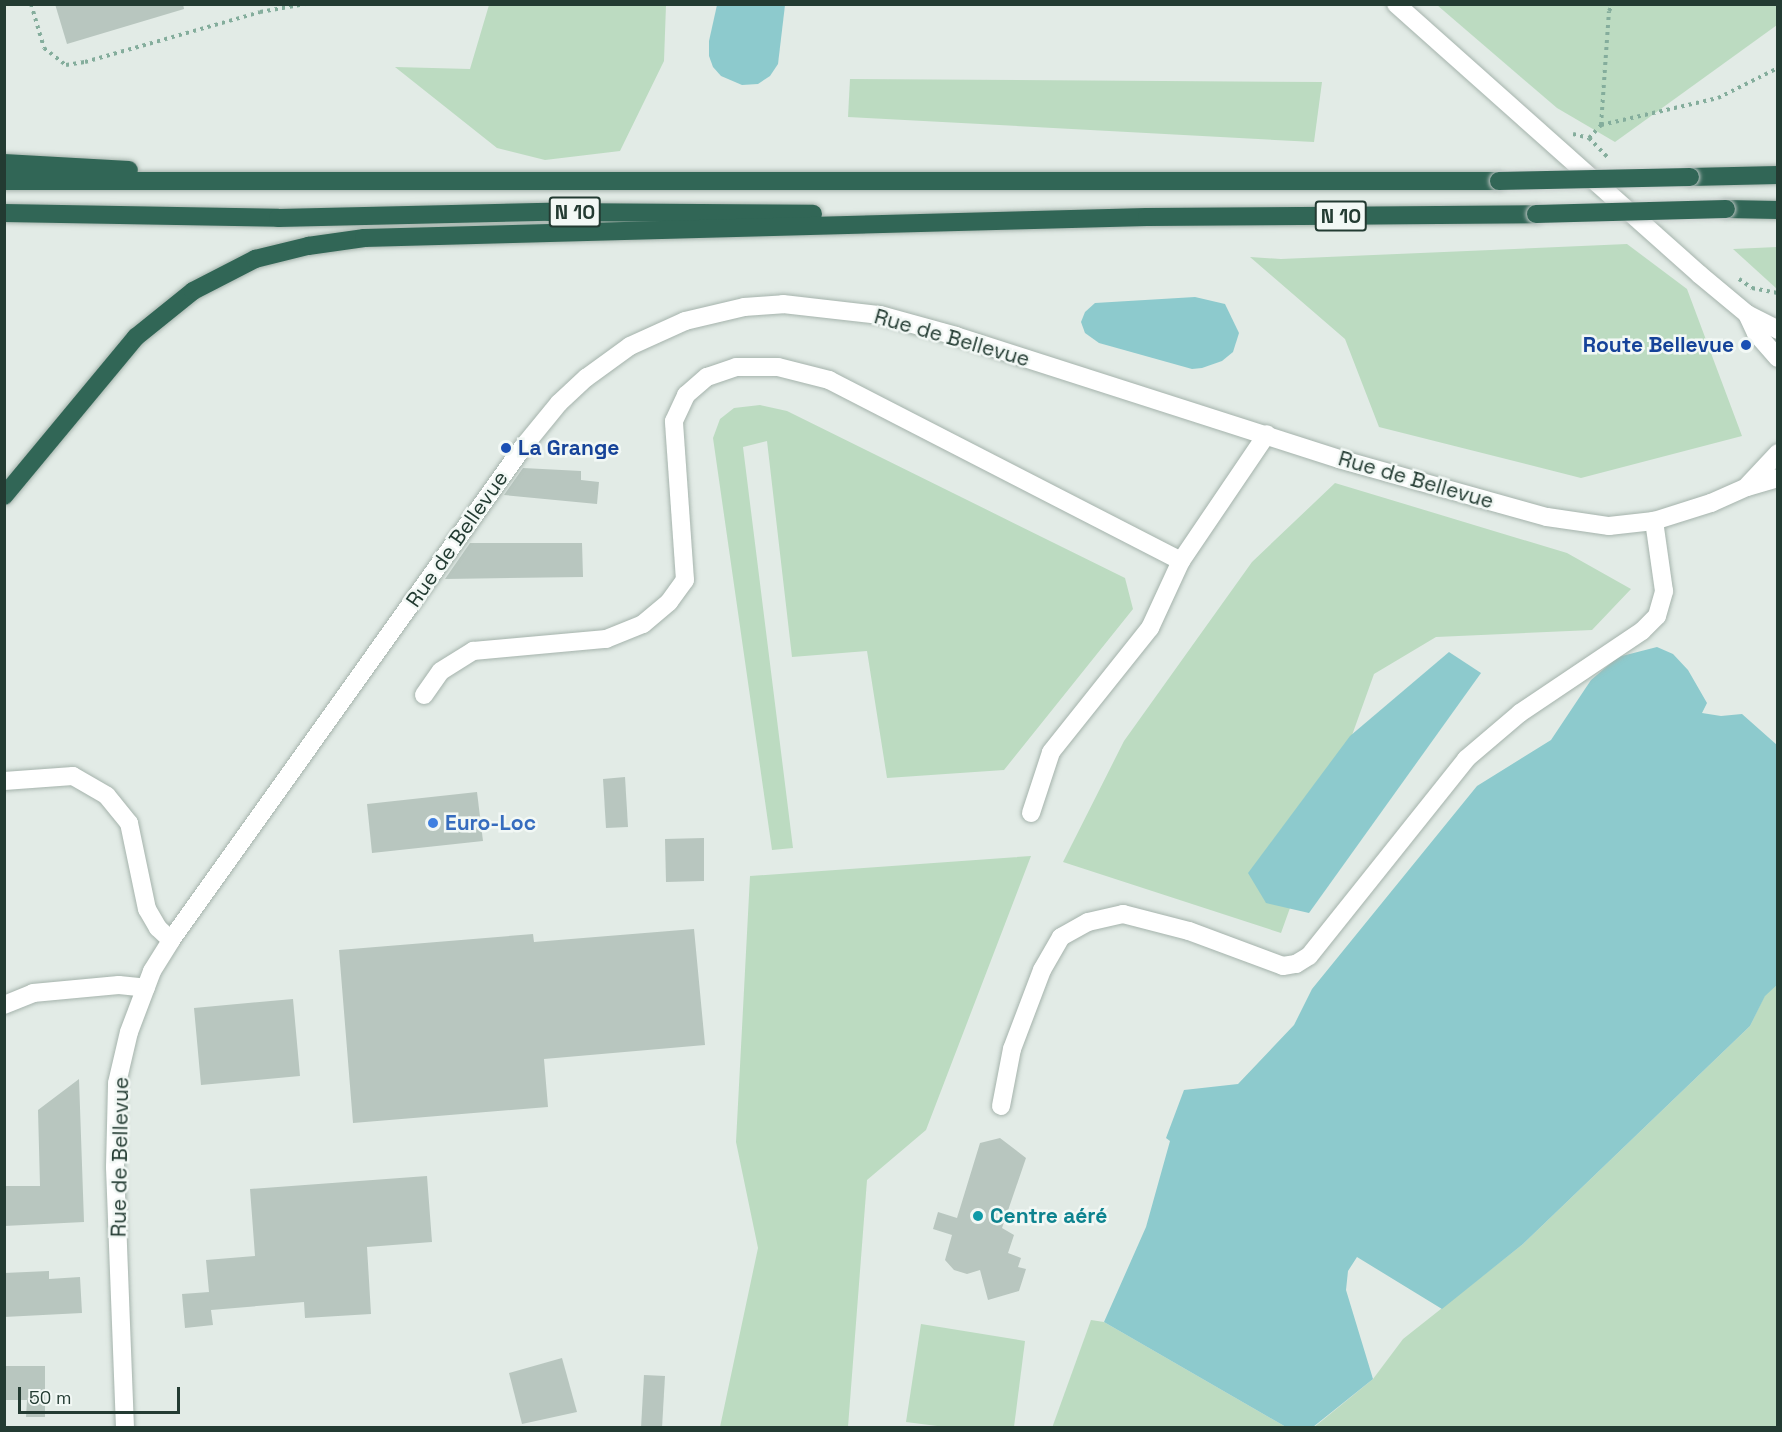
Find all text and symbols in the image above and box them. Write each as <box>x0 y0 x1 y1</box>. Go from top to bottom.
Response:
road number: N 10 <box>548 195 602 229</box>
road number: N 10 <box>1314 199 1368 233</box>
street label: Rue de Bellevue <box>871 304 1033 372</box>
place label: Route Bellevue <box>1583 332 1734 358</box>
marker: Route Bellevue <box>1739 338 1753 352</box>
place label: La Grange <box>518 435 619 461</box>
marker: La Grange <box>499 441 513 455</box>
street label: Rue de Bellevue <box>1335 446 1497 514</box>
street label: Rue de Bellevue <box>401 466 513 612</box>
place label: Euro-Loc <box>445 810 536 836</box>
marker: Euro-Loc <box>426 816 440 830</box>
street label: Rue de Bellevue <box>106 1077 134 1237</box>
place label: Centre aéré <box>990 1203 1107 1229</box>
marker: Centre aéré <box>971 1209 985 1223</box>
scale bar <box>21 1375 183 1413</box>
text: 50 m <box>29 1386 71 1409</box>

